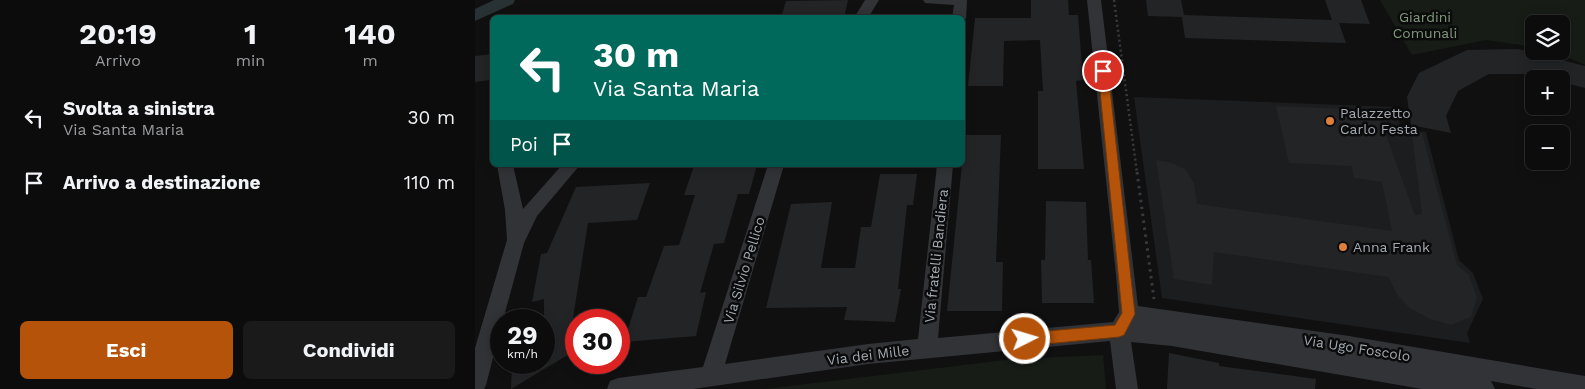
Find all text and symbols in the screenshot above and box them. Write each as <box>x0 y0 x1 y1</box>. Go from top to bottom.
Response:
park label: Giardini Comunali <box>1393 9 1457 41</box>
map controls <box>1525 15 1570 170</box>
button: layers <box>1525 15 1570 60</box>
text: 20:19 <box>79 16 157 51</box>
text: 1 <box>244 16 257 51</box>
text: 140 <box>344 16 396 51</box>
text: 30 m <box>593 34 679 76</box>
icon: left <box>510 35 575 100</box>
pin <box>1082 50 1124 92</box>
text: Arrivo <box>95 51 141 70</box>
text: min <box>236 51 265 70</box>
text: m <box>362 51 378 70</box>
icon: arrive <box>1089 57 1117 85</box>
button: + <box>1525 70 1570 115</box>
text: Via Santa Maria <box>593 76 759 101</box>
text: Svolta a sinistra <box>63 97 214 120</box>
icon: left <box>20 104 48 132</box>
place label: Palazzetto Carlo Festa <box>1340 105 1418 137</box>
text: 30 m <box>408 106 455 129</box>
marker: Palazzetto Carlo Festa <box>1324 115 1336 127</box>
text: Via Santa Maria <box>63 120 184 139</box>
button: − <box>1525 125 1570 170</box>
icon: arrive <box>548 130 576 158</box>
text: Poi <box>510 133 538 156</box>
icon: arrive <box>20 169 48 197</box>
text: Arrivo a destinazione <box>63 171 260 194</box>
text: 110 m <box>404 171 455 194</box>
street label: Via fratelli Bandiera <box>921 188 951 324</box>
street label: Via Silvio Pellico <box>720 215 768 325</box>
place label: Anna Frank <box>1353 239 1430 255</box>
marker: Anna Frank <box>1337 241 1349 253</box>
speed limit sign: 30 <box>565 309 630 374</box>
position arrow <box>998 312 1050 364</box>
button: Esci <box>20 321 233 379</box>
button: Condividi <box>243 321 455 379</box>
text: 29 <box>507 321 538 350</box>
street label: Via Ugo Foscolo <box>1302 332 1412 364</box>
street label: Via dei Mille <box>826 342 910 368</box>
text: km/h <box>507 347 538 361</box>

